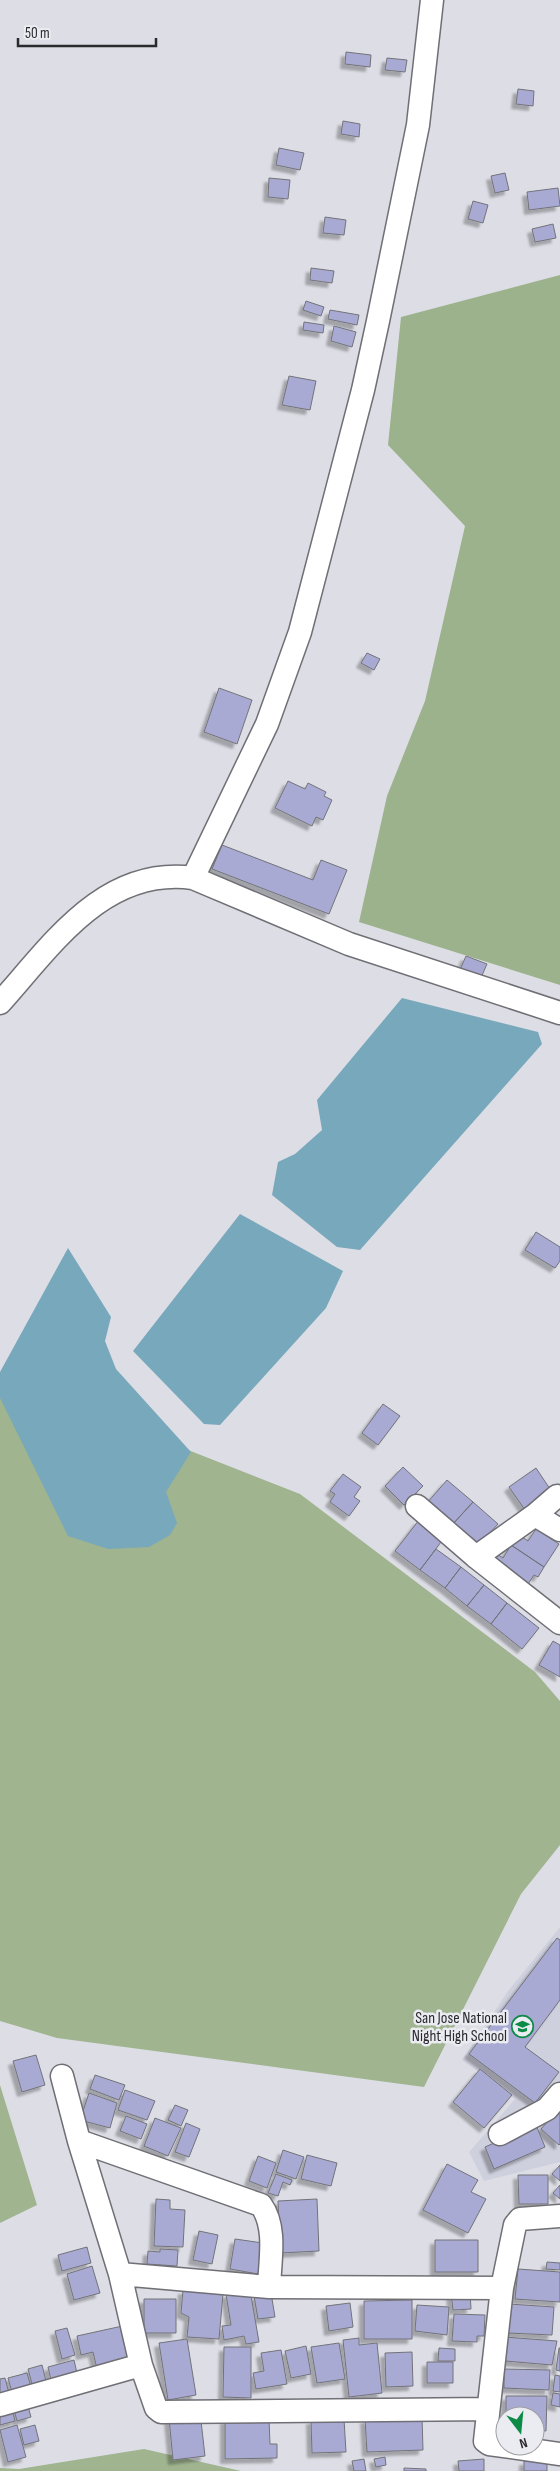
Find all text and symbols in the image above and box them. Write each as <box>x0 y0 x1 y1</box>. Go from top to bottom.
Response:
scale bar <box>18 15 155 47</box>
text: 50 m <box>25 24 50 43</box>
place label: San Jose National Night High School <box>412 2009 507 2046</box>
school or university icon: San Jose National Night High School <box>511 2014 535 2038</box>
north arrow <box>495 2406 545 2456</box>
text: N <box>518 2434 529 2452</box>

